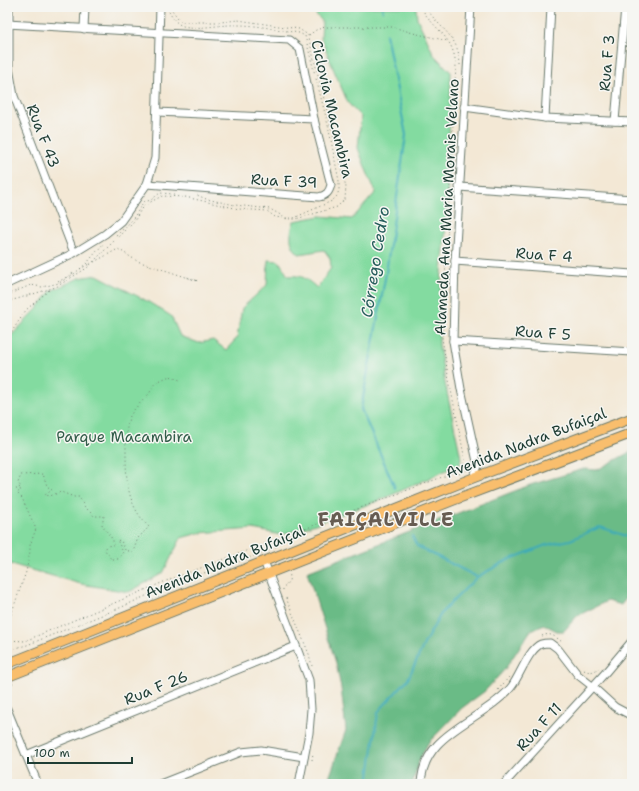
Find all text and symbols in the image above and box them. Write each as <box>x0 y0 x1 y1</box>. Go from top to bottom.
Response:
street label: Rua F 3 <box>595 34 619 92</box>
street label: Ciclovia Macambira <box>306 38 358 181</box>
street label: Alameda Ana Maria Morais Velano <box>430 78 464 336</box>
street label: Rua F 43 <box>22 101 64 171</box>
street label: Rua F 39 <box>250 169 318 193</box>
water label: Córrego Cedro <box>356 205 394 319</box>
street label: Rua F 4 <box>515 243 573 267</box>
street label: Rua F 5 <box>514 321 572 345</box>
street label: Avenida Nadra Bufaiçal <box>443 403 610 483</box>
park label: Parque Macambira <box>56 427 192 447</box>
district label: FAIÇALVILLE <box>318 507 454 532</box>
street label: Avenida Nadra Bufaiçal <box>142 521 308 603</box>
street label: Rua F 26 <box>121 666 191 710</box>
street label: Rua F 11 <box>512 699 566 755</box>
scale bar <box>28 739 132 765</box>
text: 100 m <box>34 745 70 761</box>

